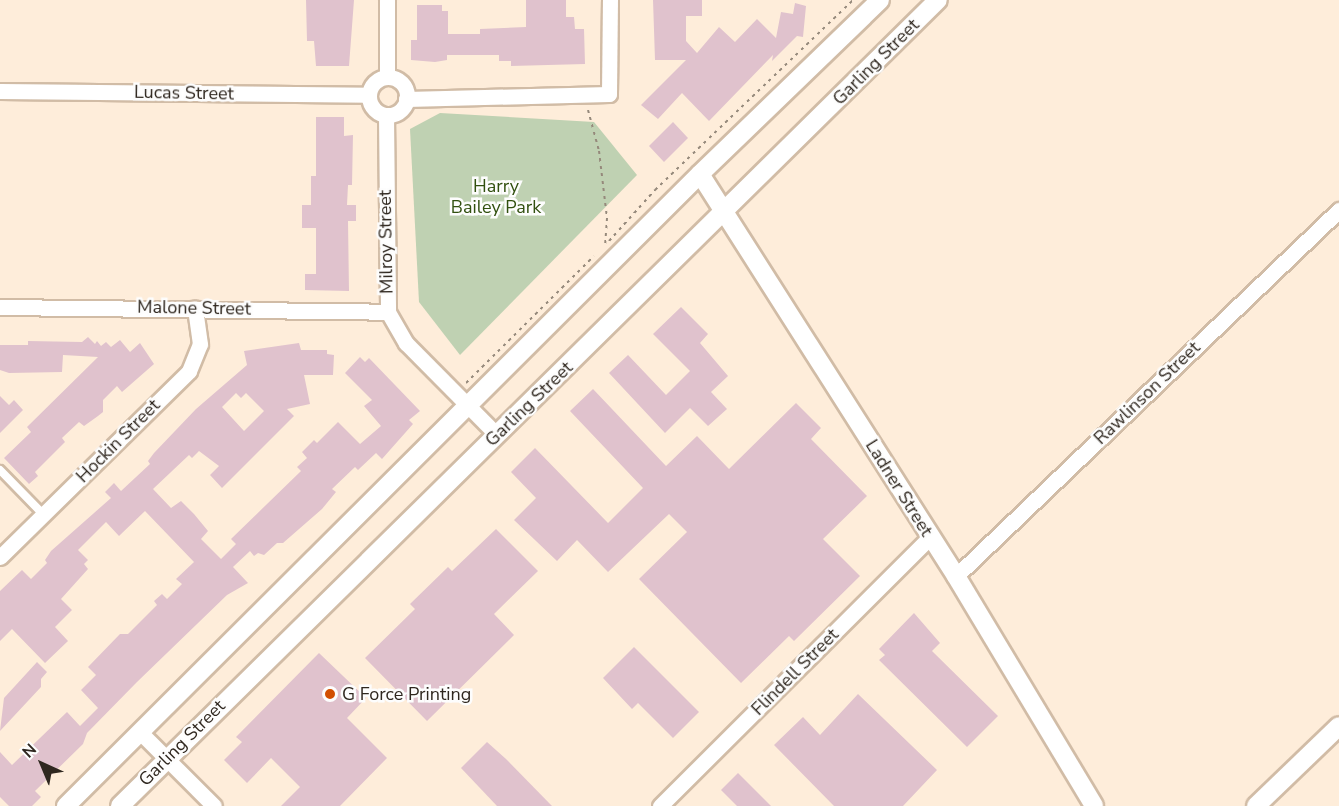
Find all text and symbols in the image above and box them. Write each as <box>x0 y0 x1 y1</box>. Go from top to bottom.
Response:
street label: Garling Street <box>828 14 924 110</box>
street label: Lucas Street <box>134 81 234 105</box>
park label: Harry Bailey Park <box>451 176 541 219</box>
street label: Milroy Street <box>374 190 398 294</box>
street label: Malone Street <box>137 296 251 320</box>
street label: Rawlinson Street <box>1090 337 1204 449</box>
street label: Garling Street <box>481 357 577 451</box>
street label: Hockin Street <box>72 395 164 487</box>
street label: Ladner Street <box>861 436 937 540</box>
street label: Flindell Street <box>747 624 843 720</box>
place label: G Force Printing <box>342 683 471 705</box>
marker: G Force Printing <box>323 687 337 701</box>
street label: Garling Street <box>134 695 230 791</box>
north arrow <box>12 734 72 794</box>
text: N <box>18 739 41 763</box>

